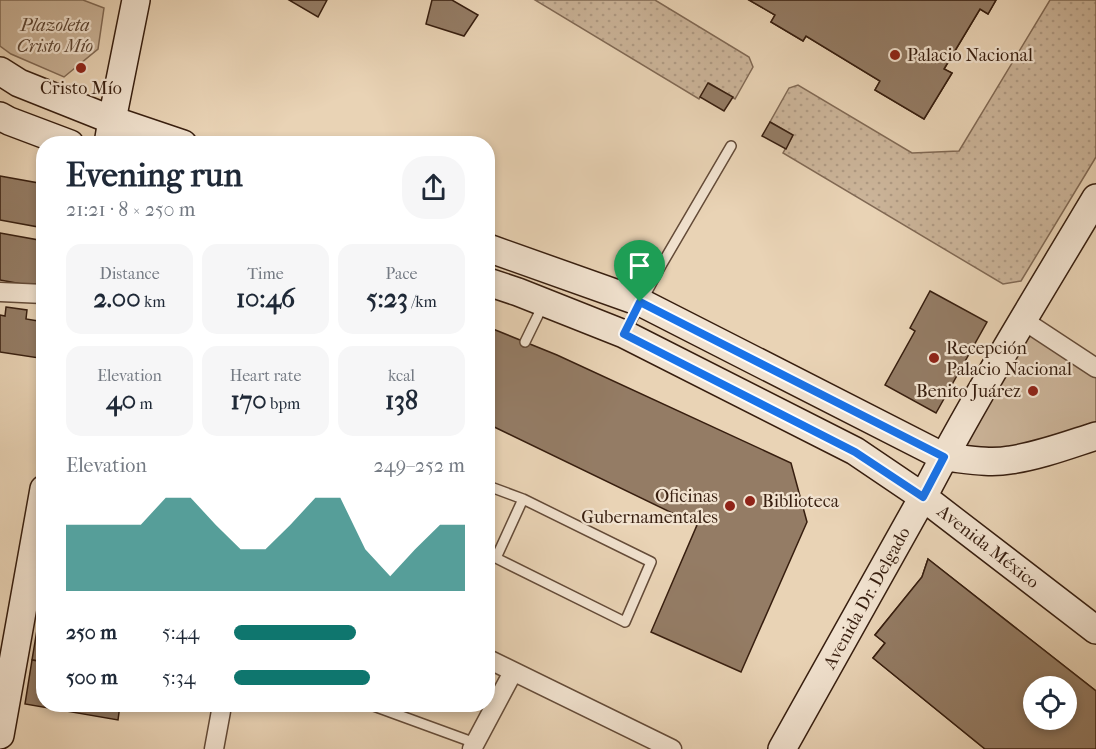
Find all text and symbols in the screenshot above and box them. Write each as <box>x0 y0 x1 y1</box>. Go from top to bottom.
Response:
park label: Plazoleta Cristo Mío <box>17 15 93 57</box>
place label: Palacio Nacional <box>907 45 1033 66</box>
marker: Palacio Nacional <box>888 48 902 62</box>
marker: Cristo Mío <box>74 61 88 75</box>
place label: Cristo Mío <box>40 78 122 99</box>
text: Evening run <box>66 156 243 195</box>
button: share <box>402 156 465 219</box>
text: 21:21 · 8 × 250 m <box>66 198 195 221</box>
pin <box>614 240 665 302</box>
icon: arrive <box>623 249 656 282</box>
text: Distance <box>99 264 160 283</box>
text: Time <box>247 264 284 283</box>
text: Pace <box>386 264 417 283</box>
text: 2.00 <box>93 283 141 314</box>
text: 10:46 <box>236 283 295 314</box>
text: 5:23 <box>366 283 408 314</box>
text: km <box>141 292 166 311</box>
text: /km <box>408 292 437 311</box>
place label: Recepción Palacio Nacional <box>946 338 1072 380</box>
marker: Recepción Palacio Nacional <box>927 351 941 365</box>
text: Elevation <box>97 366 162 385</box>
text: Heart rate <box>230 366 301 385</box>
text: kcal <box>388 366 415 385</box>
place label: Benito Juárez <box>916 381 1021 402</box>
marker: Benito Juárez <box>1026 384 1040 398</box>
text: 40 <box>106 385 136 416</box>
text: 170 <box>231 385 267 416</box>
text: 138 <box>385 385 418 416</box>
text: m <box>136 394 153 413</box>
text: bpm <box>267 394 300 413</box>
text: Elevation <box>66 454 147 477</box>
text: 249–252 m <box>374 454 465 477</box>
place label: Oficinas Gubernamentales <box>581 486 718 528</box>
place label: Biblioteca <box>762 491 840 512</box>
marker: Biblioteca <box>743 494 757 508</box>
marker: Oficinas Gubernamentales <box>723 499 737 513</box>
street label: Avenida México <box>932 500 1043 593</box>
street label: Avenida Dr. Delgado <box>819 523 915 673</box>
text: 250 m <box>66 621 117 644</box>
text: 5:44 <box>162 621 199 644</box>
text: 500 m <box>66 666 118 689</box>
text: 5:34 <box>162 666 196 689</box>
map controls <box>1023 676 1077 730</box>
button: locate <box>1023 676 1077 730</box>

